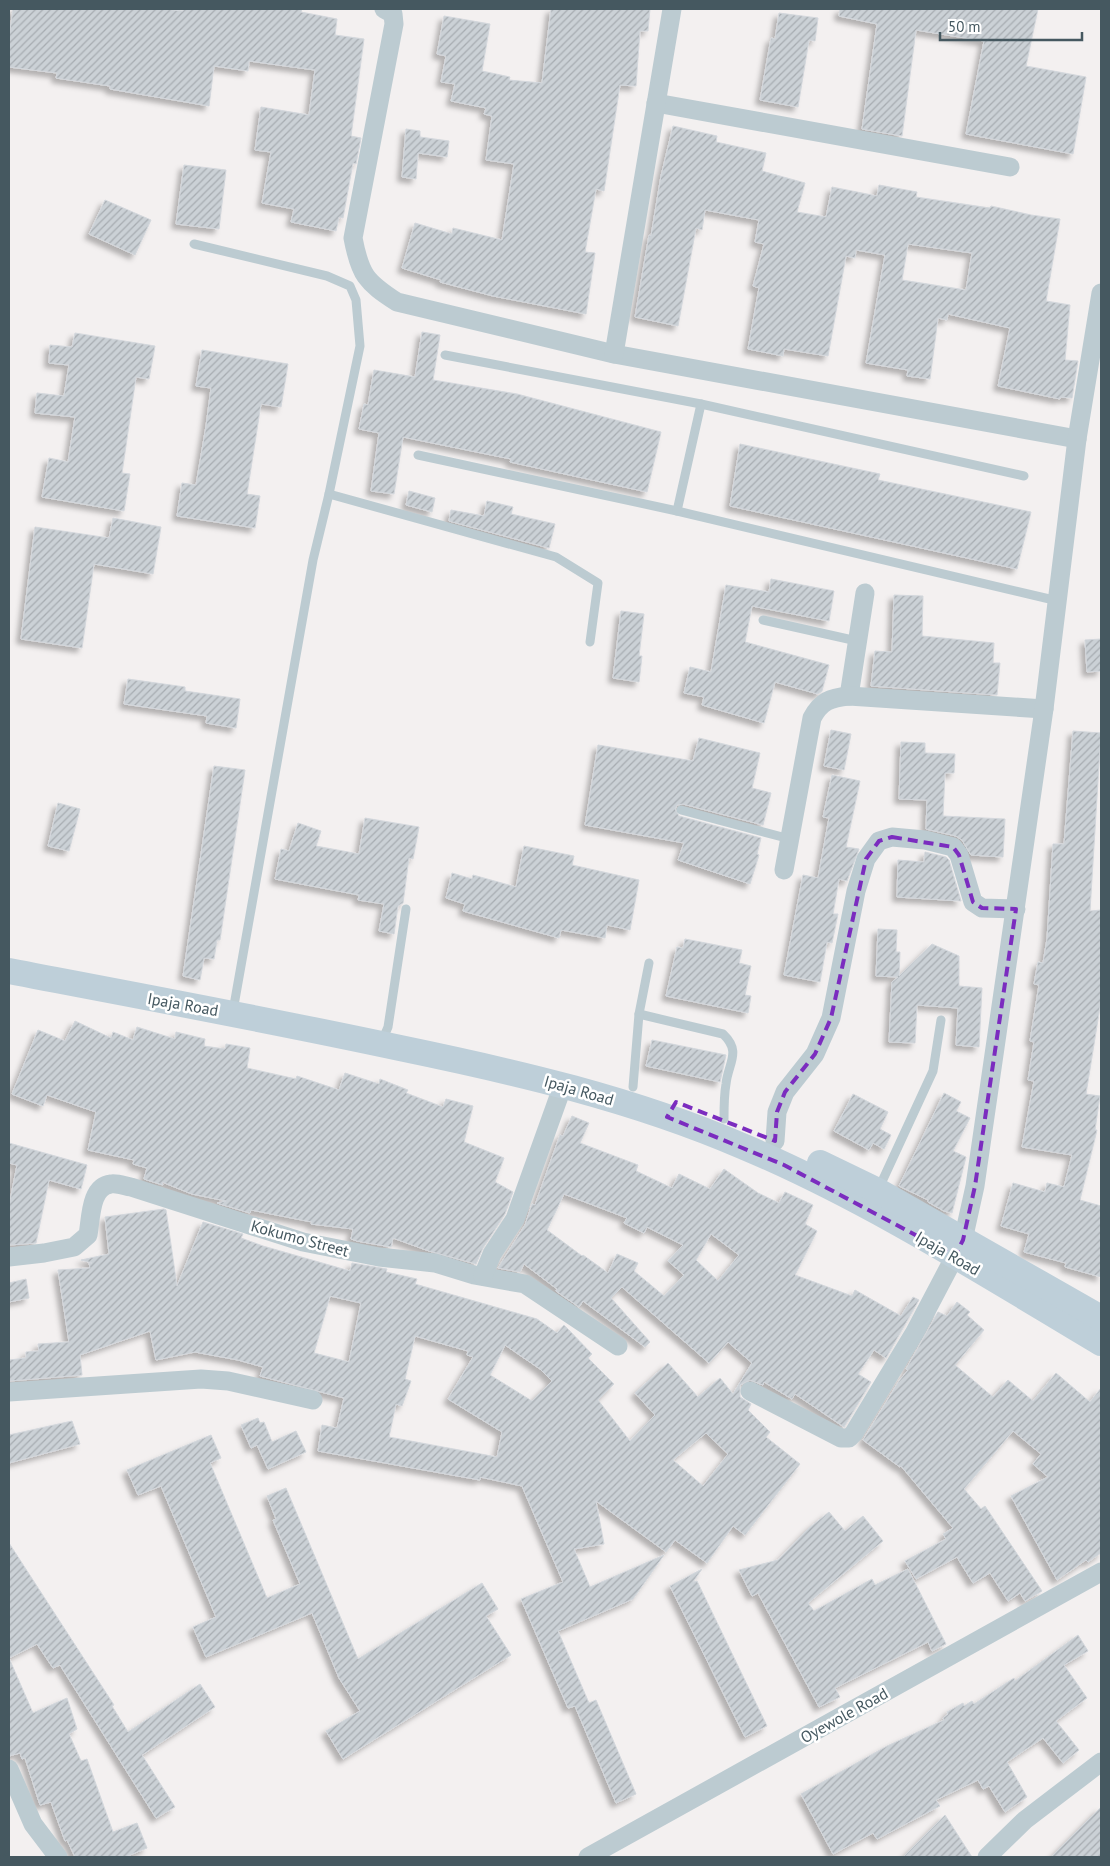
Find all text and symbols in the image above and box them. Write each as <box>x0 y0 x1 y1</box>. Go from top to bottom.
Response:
scale bar <box>940 10 1082 42</box>
text: 50 m <box>948 17 981 36</box>
street label: Ipaja Road <box>146 988 220 1020</box>
street label: Ipaja Road <box>542 1071 616 1109</box>
street label: Kokumo Street <box>249 1215 352 1261</box>
street label: Ipaja Road <box>912 1226 984 1280</box>
street label: Oyewole Road <box>797 1683 891 1747</box>

